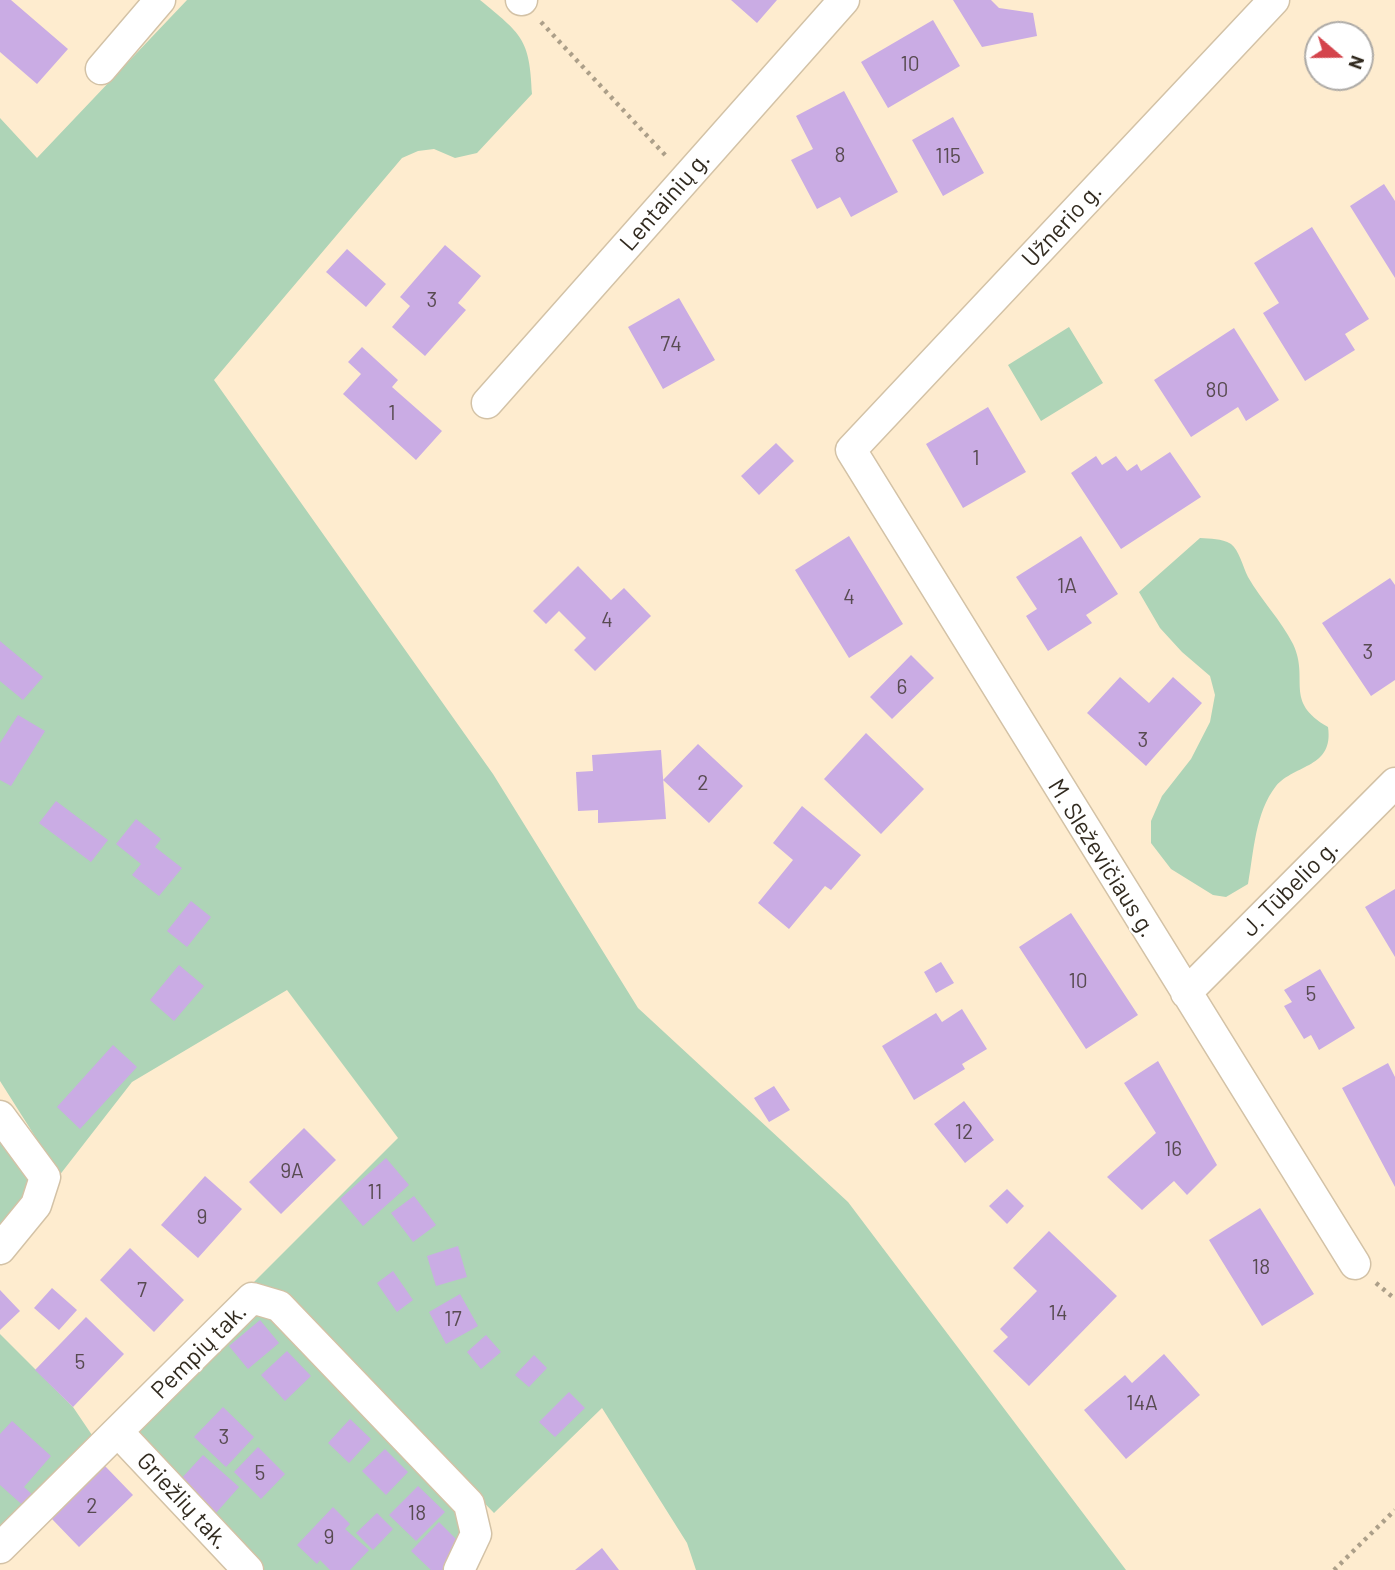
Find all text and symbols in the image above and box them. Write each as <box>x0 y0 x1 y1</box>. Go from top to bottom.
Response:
north arrow <box>1304 21 1374 91</box>
house number: 10 <box>900 51 920 77</box>
text: N <box>1344 53 1370 73</box>
house number: 8 <box>835 142 845 168</box>
house number: 115 <box>935 143 961 169</box>
street label: Lentainių g. <box>614 145 716 257</box>
street label: Užnerio g. <box>1016 177 1108 273</box>
house number: 3 <box>427 287 437 313</box>
house number: 74 <box>660 331 682 357</box>
house number: 80 <box>1206 377 1228 403</box>
house number: 1 <box>388 400 396 426</box>
house number: 1 <box>972 445 980 471</box>
house number: 1A <box>1057 573 1077 599</box>
house number: 4 <box>843 584 855 610</box>
house number: 4 <box>601 607 613 633</box>
house number: 3 <box>1363 639 1373 665</box>
house number: 6 <box>897 674 907 700</box>
house number: 3 <box>1138 727 1148 753</box>
house number: 2 <box>697 770 709 796</box>
street label: M. Sleževičiaus g. <box>1042 774 1162 942</box>
street label: J. Tūbelio g. <box>1236 834 1344 942</box>
house number: 10 <box>1068 968 1088 994</box>
house number: 5 <box>1306 981 1316 1007</box>
house number: 12 <box>955 1119 973 1145</box>
house number: 16 <box>1164 1136 1182 1162</box>
house number: 9A <box>280 1158 304 1184</box>
house number: 11 <box>368 1179 382 1205</box>
house number: 9 <box>197 1204 207 1230</box>
house number: 18 <box>1252 1254 1270 1280</box>
house number: 7 <box>137 1277 147 1303</box>
street label: Pempių tak. <box>145 1297 253 1405</box>
house number: 14 <box>1049 1300 1067 1326</box>
house number: 17 <box>444 1306 462 1332</box>
house number: 5 <box>75 1349 85 1375</box>
house number: 14A <box>1126 1390 1158 1416</box>
house number: 3 <box>219 1424 229 1450</box>
street label: Griežlių tak. <box>131 1447 235 1555</box>
house number: 5 <box>255 1460 265 1486</box>
house number: 2 <box>86 1493 98 1519</box>
house number: 18 <box>408 1500 426 1526</box>
house number: 9 <box>324 1524 334 1550</box>

